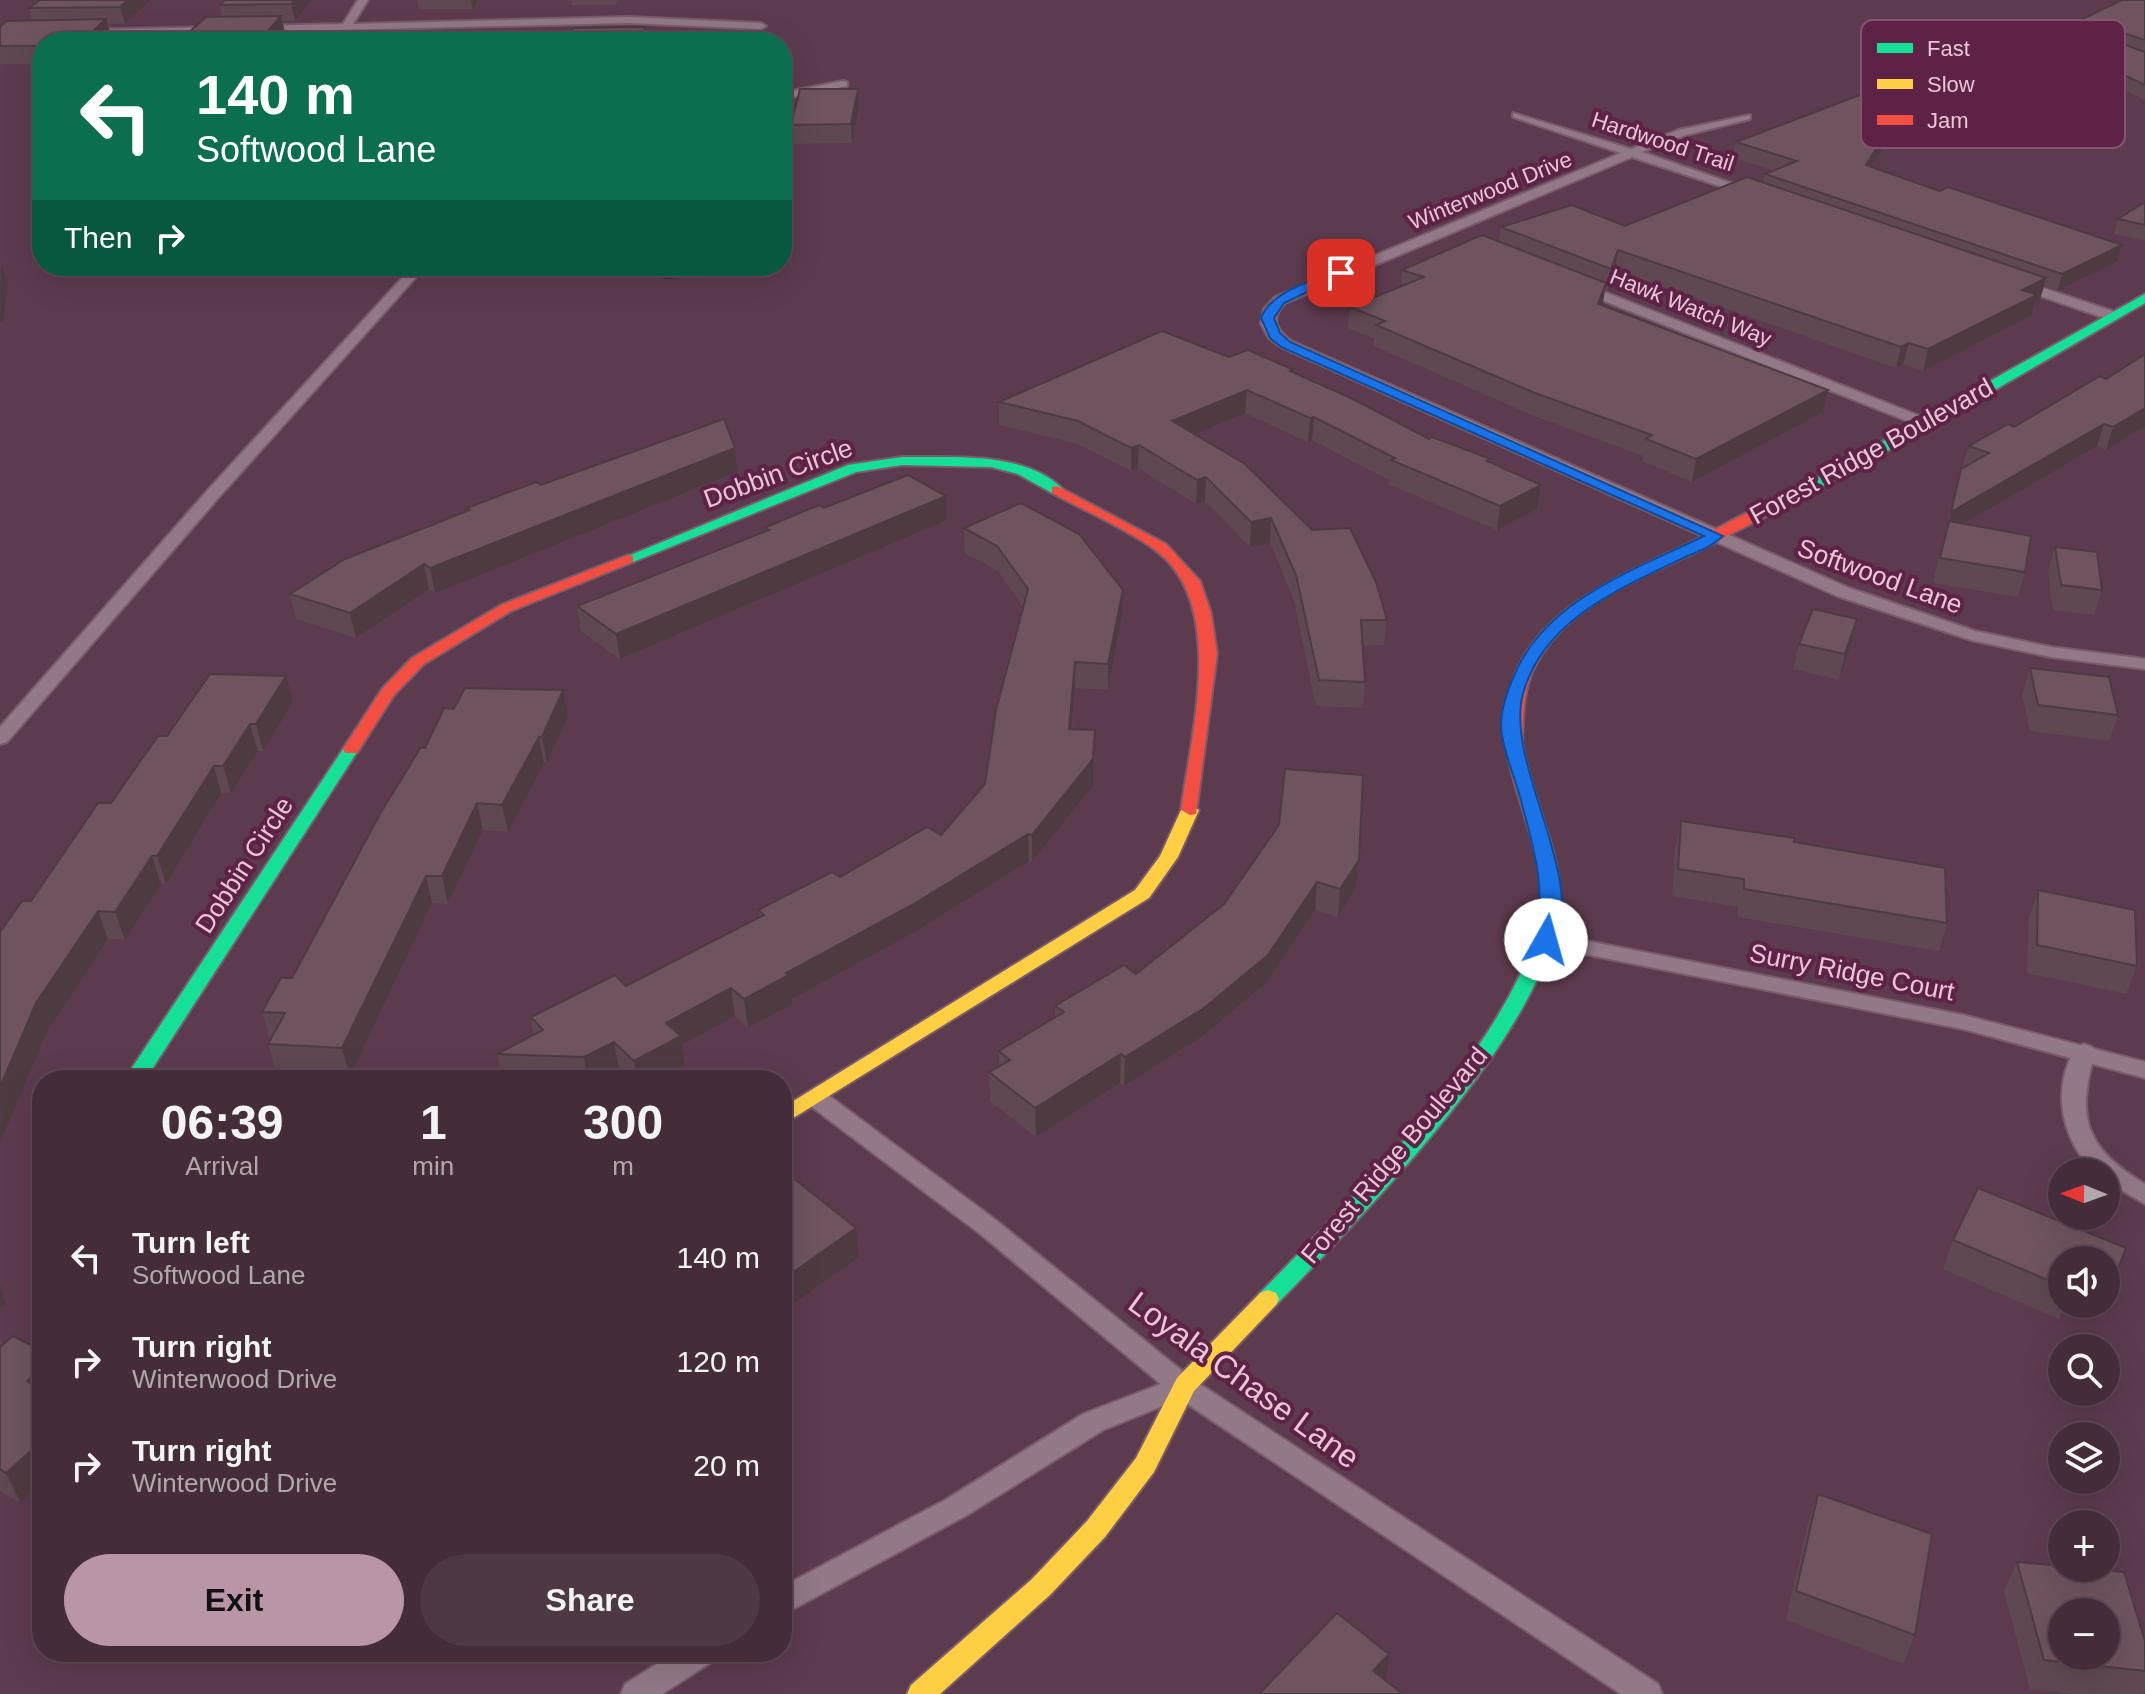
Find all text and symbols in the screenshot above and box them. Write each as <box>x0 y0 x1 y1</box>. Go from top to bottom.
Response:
legend <box>1861 20 2125 148</box>
text: Fast <box>1927 36 1970 61</box>
text: 140 m <box>196 63 355 126</box>
icon: left <box>64 64 168 168</box>
text: Slow <box>1927 72 1975 97</box>
street label: Hardwood Trail <box>1589 107 1737 176</box>
text: Jam <box>1927 108 1969 133</box>
text: Softwood Lane <box>196 129 436 170</box>
street label: Winterwood Drive <box>1405 146 1575 235</box>
icon: right <box>148 216 192 260</box>
text: Then <box>64 221 132 254</box>
pin <box>1307 239 1375 307</box>
icon: arrive <box>1319 251 1363 295</box>
street label: Hawk Watch Way <box>1606 264 1775 351</box>
street label: Forest Ridge Boulevard <box>1744 372 1998 530</box>
street label: Dobbin Circle <box>700 432 856 514</box>
street label: Softwood Lane <box>1793 532 1967 620</box>
street label: Dobbin Circle <box>189 791 299 939</box>
position arrow <box>1504 898 1588 982</box>
street label: Surry Ridge Court <box>1747 937 1958 1007</box>
street label: Forest Ridge Boulevard <box>1295 1041 1493 1269</box>
text: 06:39 <box>161 1096 284 1149</box>
text: 1 <box>420 1096 447 1149</box>
text: 300 <box>583 1096 663 1149</box>
text: Arrival <box>185 1151 259 1181</box>
text: min <box>412 1151 454 1181</box>
text: m <box>612 1151 634 1181</box>
north arrow <box>2048 1158 2120 1230</box>
map controls <box>2048 1158 2120 1670</box>
text: Turn left <box>132 1226 250 1259</box>
icon: left <box>64 1236 108 1280</box>
text: 140 m <box>677 1241 760 1274</box>
button: sound <box>2048 1246 2120 1318</box>
text: Softwood Lane <box>132 1260 305 1290</box>
street label: Loyala Chase Lane <box>1122 1284 1366 1476</box>
text: Turn right <box>132 1330 271 1363</box>
button: search <box>2048 1334 2120 1406</box>
icon: right <box>64 1340 108 1384</box>
text: 120 m <box>677 1345 760 1378</box>
text: Winterwood Drive <box>132 1364 337 1394</box>
button: layers <box>2048 1422 2120 1494</box>
text: Turn right <box>132 1434 271 1467</box>
icon: right <box>64 1444 108 1488</box>
text: 20 m <box>693 1449 760 1482</box>
text: Winterwood Drive <box>132 1468 337 1498</box>
button: + <box>2048 1510 2120 1582</box>
button: Exit <box>64 1554 404 1646</box>
button: Share <box>420 1554 760 1646</box>
button: − <box>2048 1598 2120 1670</box>

